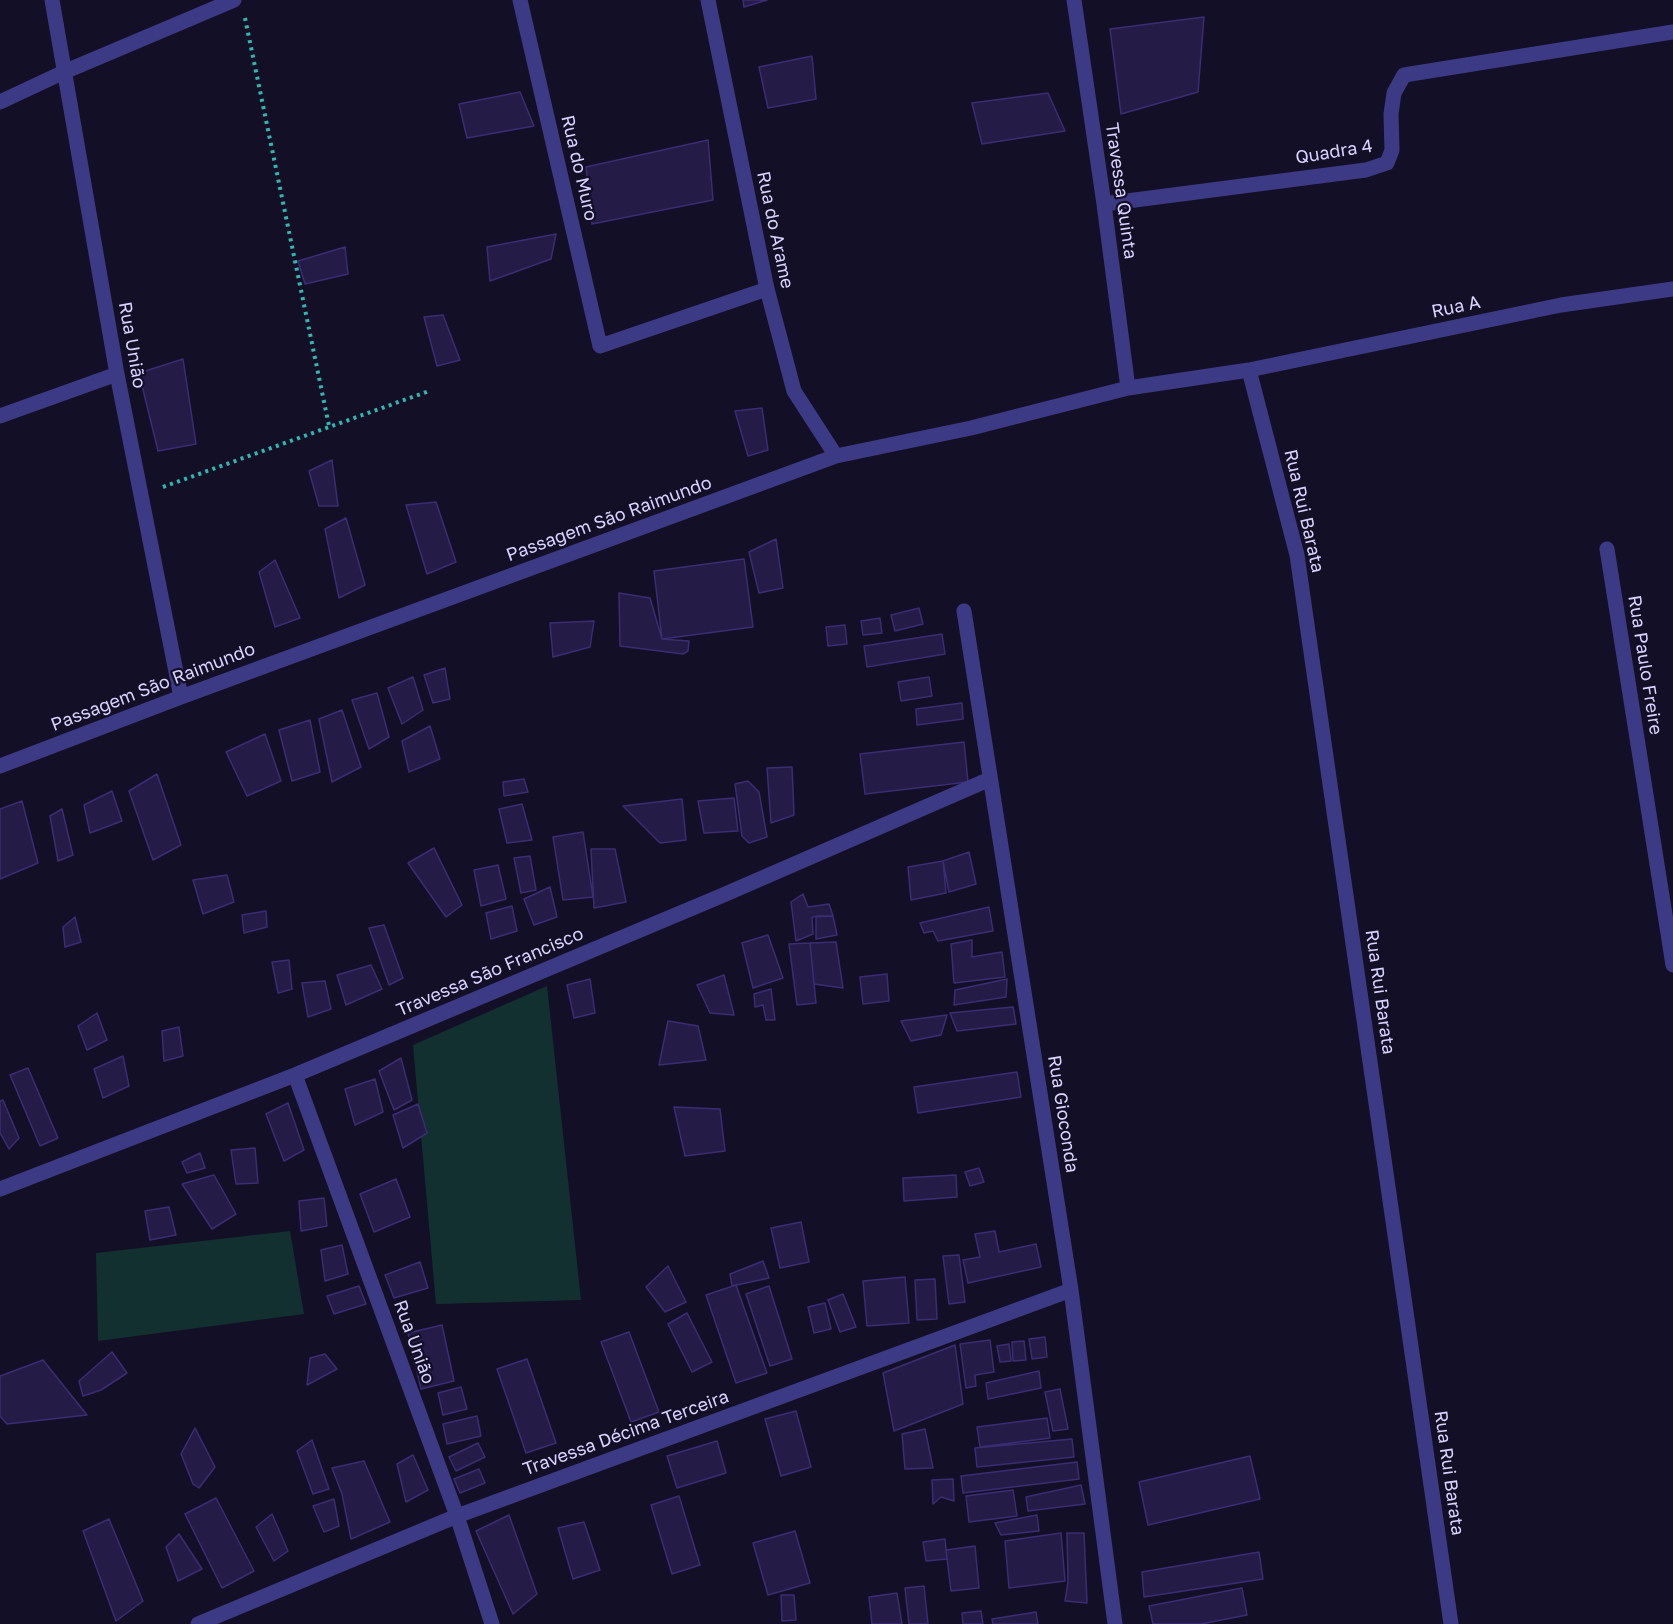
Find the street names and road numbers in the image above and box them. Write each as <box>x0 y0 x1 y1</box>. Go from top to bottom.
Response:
street label: Rua do Muro <box>556 113 602 223</box>
street label: Travessa Quinta <box>1101 121 1141 261</box>
street label: Quadra 4 <box>1294 135 1374 169</box>
street label: Rua do Arame <box>752 169 798 291</box>
street label: Rua A <box>1430 291 1482 323</box>
street label: Rua União <box>114 300 150 390</box>
street label: Rua Rui Barata <box>1279 447 1329 575</box>
street label: Passagem São Raimundo <box>503 472 715 566</box>
street label: Rua Paulo Freire <box>1623 594 1667 736</box>
street label: Passagem São Raimundo <box>48 638 258 736</box>
street label: Travessa São Francisco <box>393 923 587 1021</box>
street label: Rua Rui Barata <box>1361 928 1399 1056</box>
street label: Rua Gioconda <box>1043 1054 1083 1174</box>
street label: Rua União <box>389 1297 439 1387</box>
street label: Travessa Décima Terceira <box>520 1386 732 1480</box>
street label: Rua Rui Barata <box>1430 1409 1468 1537</box>

